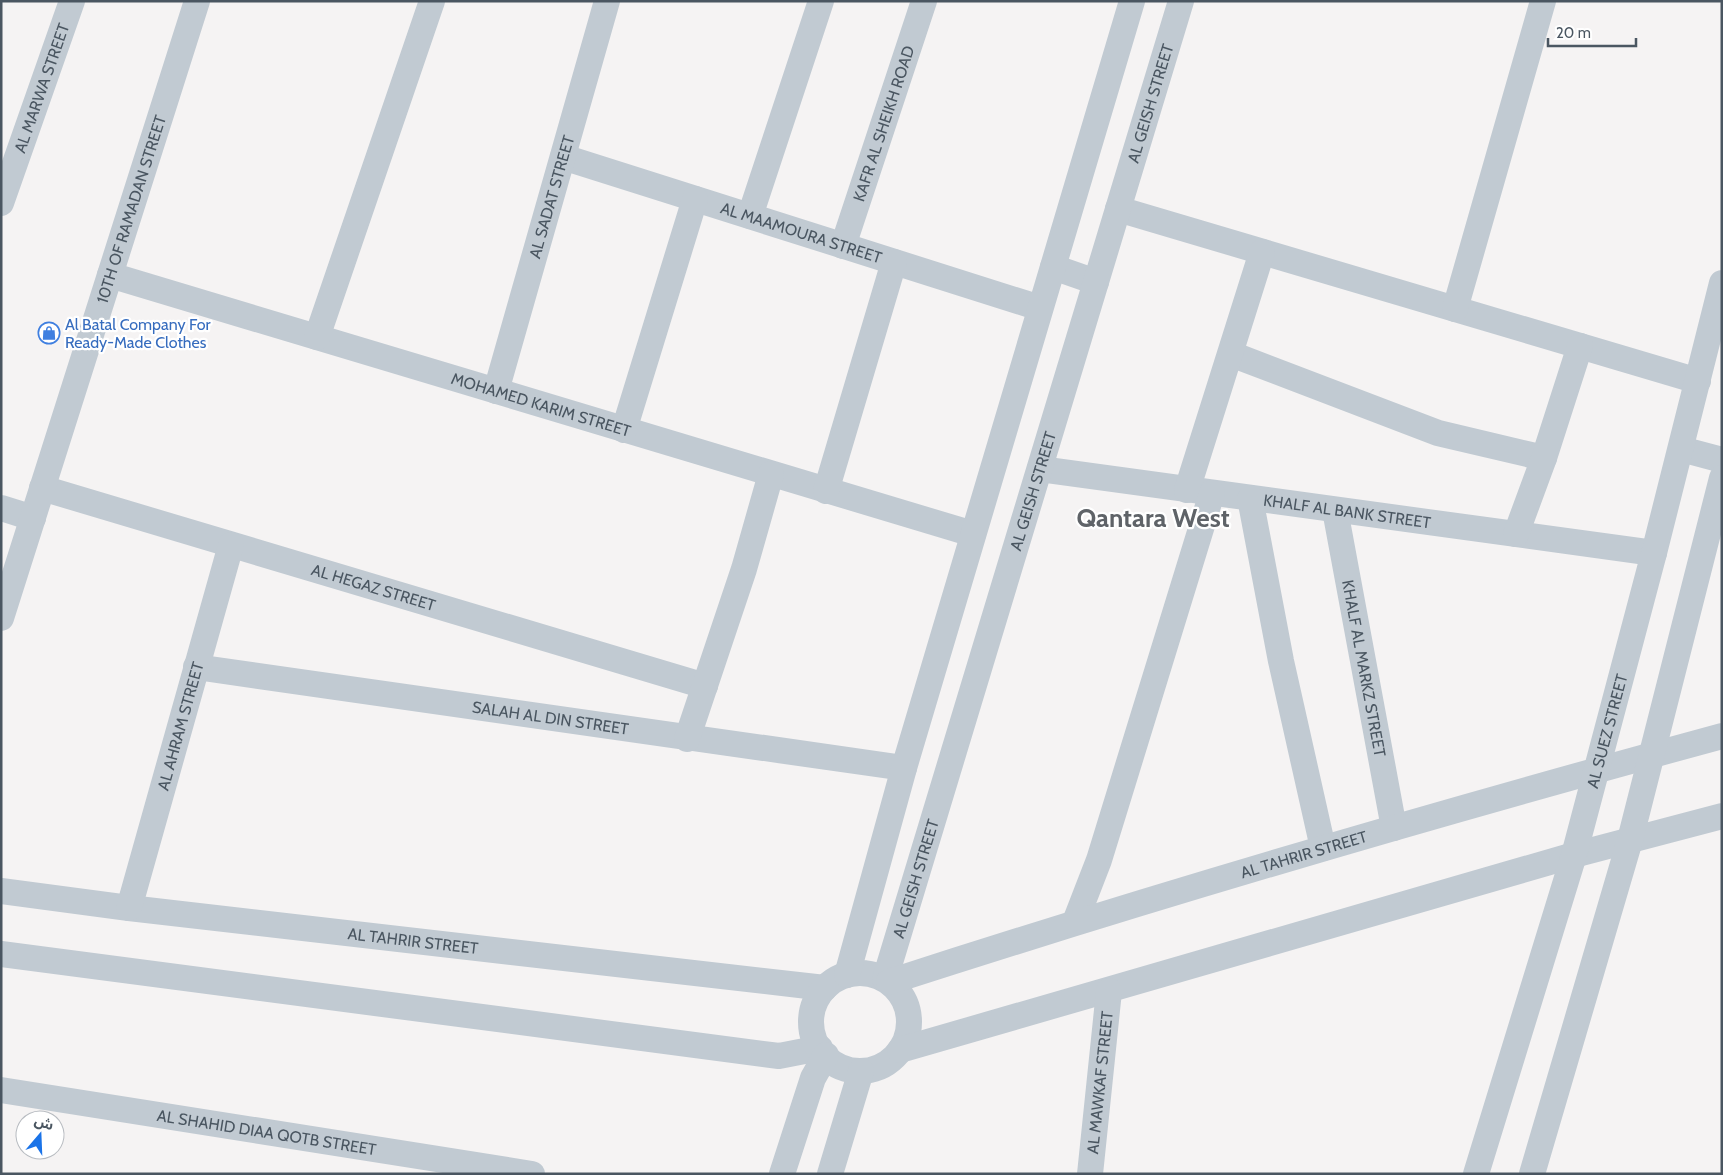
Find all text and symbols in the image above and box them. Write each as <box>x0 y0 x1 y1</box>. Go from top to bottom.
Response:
scale bar <box>1548 15 1636 47</box>
street label: AL MARWA STREET <box>10 20 73 155</box>
text: 20 m <box>1556 24 1591 42</box>
street label: AL GEISH STREET <box>1123 41 1177 165</box>
street label: KAFR AL SHEIKH ROAD <box>849 43 918 204</box>
street label: 10TH OF RAMADAN STREET <box>92 112 170 306</box>
street label: AL SADAT STREET <box>525 133 578 260</box>
street label: AL MAAMOURA STREET <box>718 198 885 267</box>
place label: Al Batal Company For Ready-Made Clothes <box>65 315 212 352</box>
shop icon: Al Batal Company For Ready-Made Clothes <box>37 321 61 345</box>
street label: MOHAMED KARIM STREET <box>449 368 633 440</box>
street label: AL GEISH STREET <box>1006 429 1060 553</box>
street label: KHALF AL BANK STREET <box>1262 490 1433 532</box>
district label: Qantara West <box>1076 502 1230 534</box>
street label: AL HEGAZ STREET <box>309 560 438 615</box>
street label: KHALF AL MARKZ STREET <box>1339 578 1390 759</box>
street label: AL AHRAM STREET <box>153 659 207 792</box>
street label: AL SUEZ STREET <box>1583 671 1631 790</box>
street label: SALAH AL DIN STREET <box>471 697 630 738</box>
street label: AL GEISH STREET <box>888 816 943 940</box>
street label: AL TAHRIR STREET <box>1238 826 1370 882</box>
street label: AL TAHRIR STREET <box>347 924 480 958</box>
street label: AL MAWKAF STREET <box>1083 1010 1116 1155</box>
street label: AL SHAHID DIAA QOTB STREET <box>156 1105 378 1159</box>
north arrow <box>15 1110 65 1160</box>
text: ش <box>32 1111 56 1134</box>

